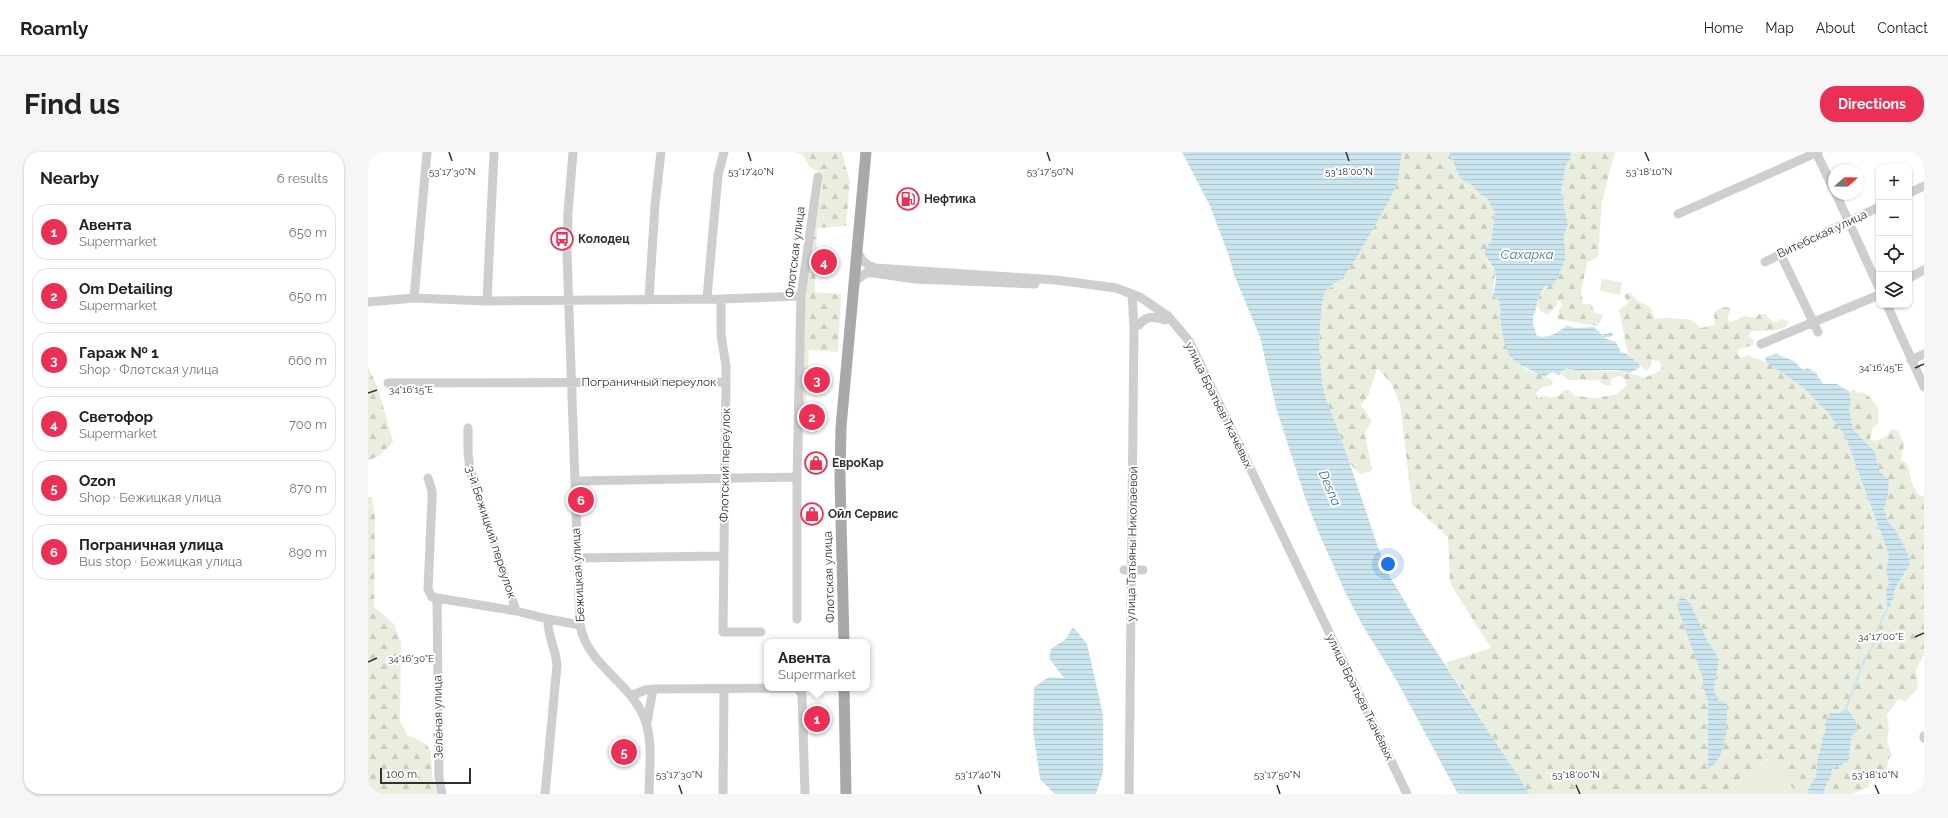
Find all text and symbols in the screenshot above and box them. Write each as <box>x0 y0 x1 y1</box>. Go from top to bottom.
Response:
text: Roamly <box>20 17 88 39</box>
text: Home <box>1704 20 1743 36</box>
text: Map <box>1765 20 1794 36</box>
text: About <box>1816 20 1855 36</box>
text: Contact <box>1877 20 1928 36</box>
button: Directions <box>1820 86 1924 122</box>
text: Find us <box>24 88 120 121</box>
north arrow <box>1828 164 1864 200</box>
map controls <box>1876 164 1912 308</box>
button: + <box>1876 164 1912 200</box>
text: 53°17'30"N <box>429 166 475 177</box>
text: 53°17'40"N <box>728 166 774 177</box>
text: 53°17'50"N <box>1027 166 1073 177</box>
text: 53°18'00"N <box>1325 166 1373 177</box>
text: 53°18'10"N <box>1626 166 1672 177</box>
text: Nearby <box>40 168 99 188</box>
text: 6 results <box>277 171 328 186</box>
fuel station icon: Нефтика <box>895 186 921 212</box>
place label: Нефтика <box>924 192 976 206</box>
button: − <box>1876 200 1912 236</box>
street label: Флотская улица <box>782 206 808 298</box>
street label: Витебская улица <box>1775 207 1869 261</box>
text: Авента <box>79 216 132 234</box>
text: 1 <box>51 225 57 240</box>
text: 650 m <box>289 225 327 240</box>
bus stop icon: Колодец <box>549 226 575 252</box>
place label: Колодец <box>578 232 630 246</box>
text: Supermarket <box>79 234 157 249</box>
button: locate <box>1876 236 1912 272</box>
pin: 4 <box>811 247 837 277</box>
water label: Сахарка <box>1501 247 1554 262</box>
button: layers <box>1876 272 1912 308</box>
text: Om Detailing <box>79 280 173 298</box>
text: 2 <box>50 289 58 304</box>
text: 650 m <box>289 289 327 304</box>
text: Supermarket <box>79 298 157 313</box>
street label: улица Братьев Ткачёвых <box>1182 339 1256 471</box>
text: Гараж № 1 <box>79 344 159 362</box>
text: 3 <box>50 353 58 368</box>
text: 660 m <box>288 353 327 368</box>
text: Shop · Флотская улица <box>79 362 219 377</box>
text: 34°16'45"E <box>1859 362 1903 373</box>
pin: 3 <box>804 365 830 395</box>
street label: Пограничный переулок <box>582 375 717 389</box>
text: 34°16'15"E <box>389 384 433 395</box>
pin: 2 <box>799 402 825 432</box>
text: Светофор <box>79 408 153 426</box>
street label: Флотский переулок <box>717 408 733 522</box>
text: 4 <box>50 417 58 432</box>
text: 700 m <box>289 417 327 432</box>
text: Supermarket <box>79 426 157 441</box>
shop icon: ЕвроКар <box>803 450 829 476</box>
place label: ЕвроКар <box>832 456 884 470</box>
street label: 3-й Бежицкий переулок <box>463 464 519 600</box>
street label: улица Татьяны Николаевой <box>1124 466 1140 622</box>
water label: Desna <box>1316 468 1344 508</box>
text: Ozon <box>79 472 116 490</box>
text: 5 <box>50 481 58 496</box>
text: 870 m <box>289 481 327 496</box>
pin: 6 <box>568 485 594 515</box>
text: Shop · Бежицкая улица <box>79 490 221 505</box>
shop icon: Ойл Сервис <box>799 501 825 527</box>
place label: Ойл Сервис <box>828 507 899 521</box>
street label: Бежицкая улица <box>569 528 587 622</box>
street label: Флотская улица <box>820 531 838 623</box>
text: Пограничная улица <box>79 536 223 554</box>
text: 6 <box>50 545 58 560</box>
text: 890 m <box>288 545 327 560</box>
text: Bus stop · Бежицкая улица <box>79 554 242 569</box>
your location <box>1378 554 1398 574</box>
street label: улица Братьев Ткачёвых <box>1323 631 1397 763</box>
text: 34°17'00"E <box>1858 631 1904 642</box>
popup <box>764 639 870 691</box>
text: Авента <box>778 649 831 667</box>
text: 34°16'30"E <box>388 653 434 664</box>
text: Supermarket <box>778 667 856 682</box>
street label: Зелёная улица <box>430 675 446 759</box>
pin: 1 <box>804 704 830 734</box>
pin: 5 <box>611 737 637 767</box>
scale bar <box>380 766 471 785</box>
text: 100 m <box>386 768 417 781</box>
text: 53°17'30"N <box>656 769 702 780</box>
text: 53°17'40"N <box>955 769 1001 780</box>
text: 53°17'50"N <box>1254 769 1300 780</box>
text: 53°18'00"N <box>1552 769 1600 780</box>
text: 53°18'10"N <box>1852 769 1898 780</box>

